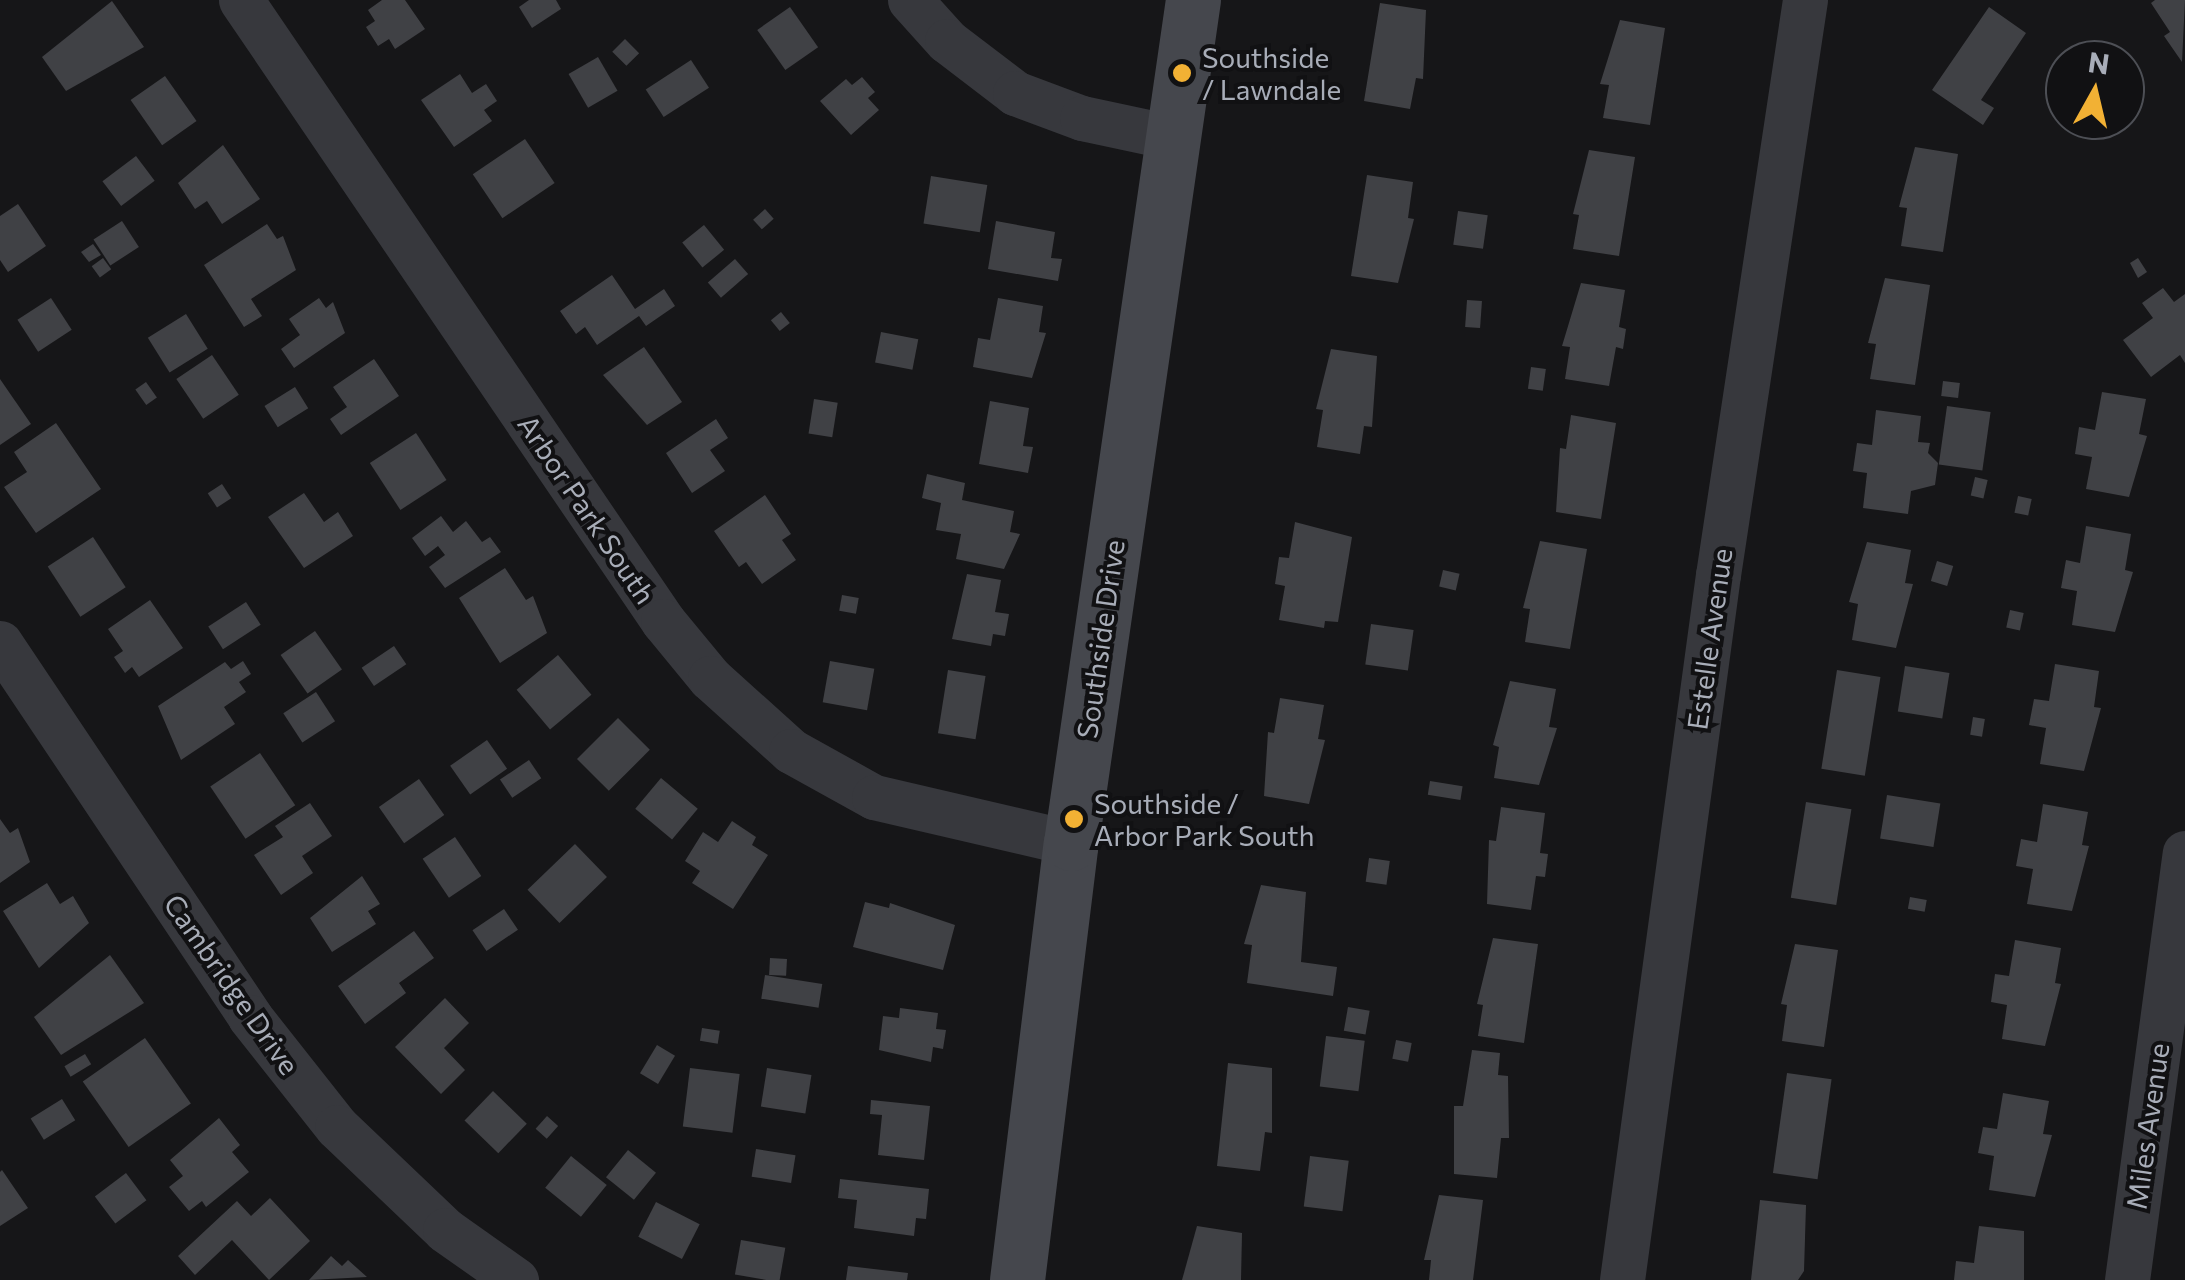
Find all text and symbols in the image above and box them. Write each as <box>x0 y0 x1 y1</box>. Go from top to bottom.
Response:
place label: Southside / Lawndale <box>1202 40 1341 106</box>
north arrow <box>2045 40 2145 140</box>
text: N <box>2086 44 2112 81</box>
marker: Southside / Lawndale <box>1171 62 1193 84</box>
street label: Arbor Park South <box>511 408 663 610</box>
street label: Southside Drive <box>1069 538 1131 740</box>
street label: Estelle Avenue <box>1680 546 1738 732</box>
place label: Southside / Arbor Park South <box>1094 786 1315 852</box>
marker: Southside / Arbor Park South <box>1063 808 1085 830</box>
street label: Cambridge Drive <box>157 888 307 1080</box>
street label: Miles Avenue <box>2119 1041 2175 1211</box>

